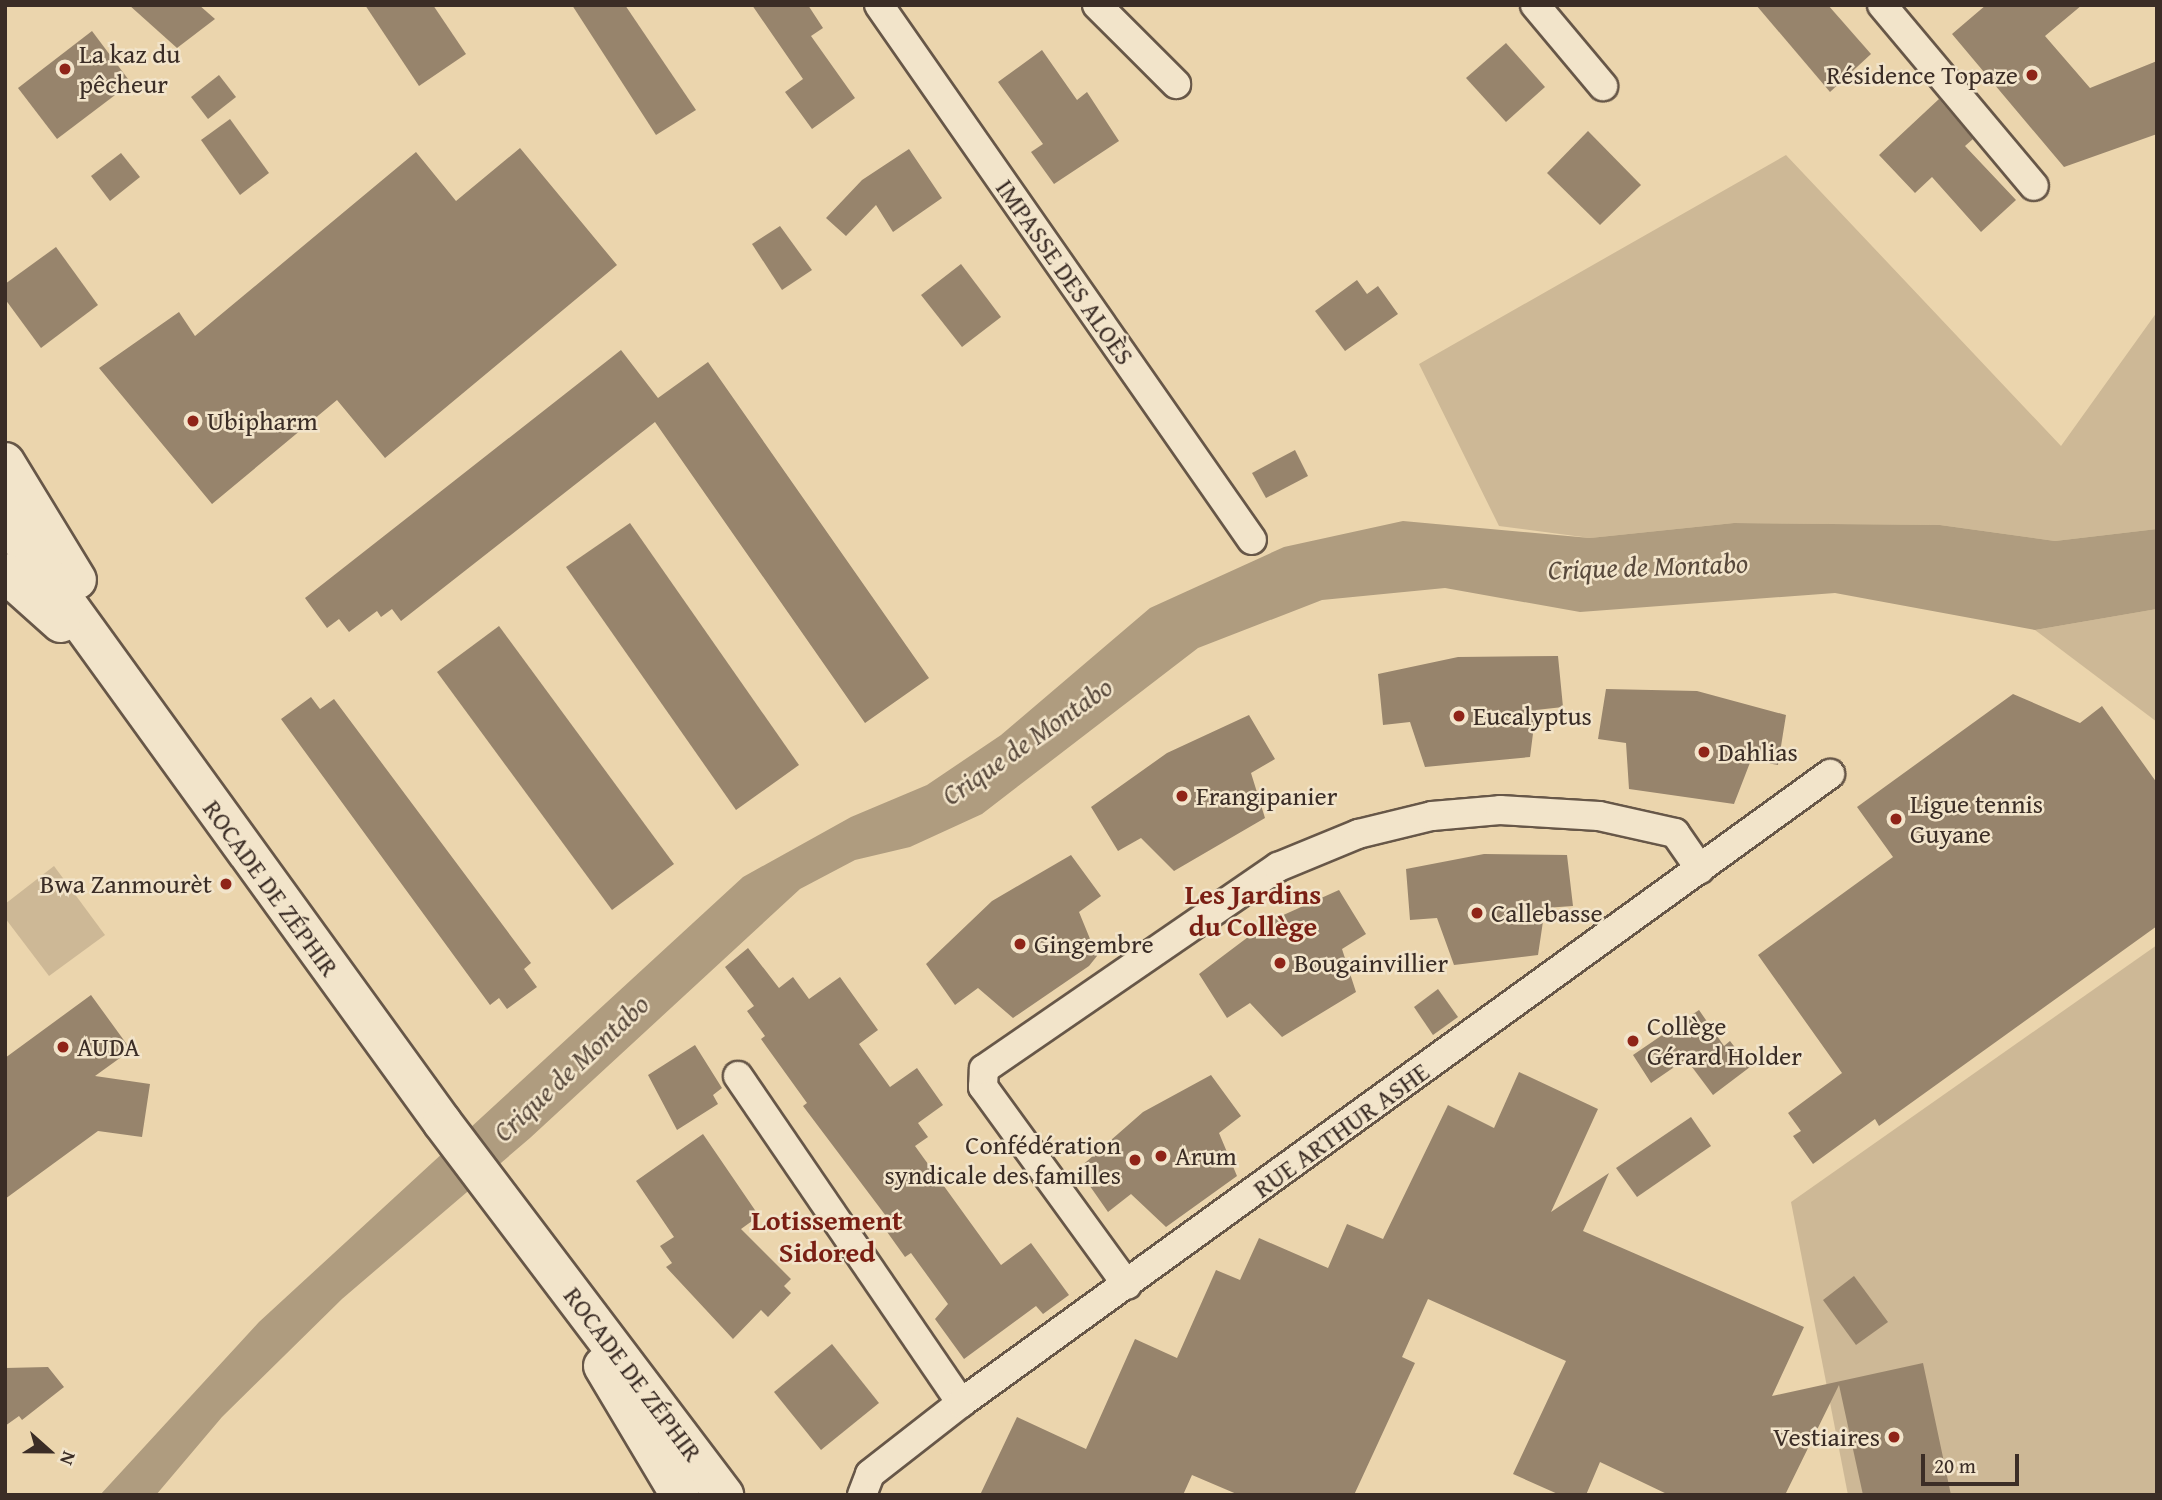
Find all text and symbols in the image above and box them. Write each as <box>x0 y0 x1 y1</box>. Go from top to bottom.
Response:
place label: La kaz du pêcheur <box>79 38 180 100</box>
place label: Résidence Topaze <box>1826 59 2018 91</box>
marker: La kaz du pêcheur <box>57 61 73 77</box>
marker: Résidence Topaze <box>2024 67 2040 83</box>
street label: IMPASSE DES ALOÈS <box>989 173 1141 371</box>
place label: Ubipharm <box>207 405 318 437</box>
marker: Ubipharm <box>185 413 201 429</box>
water label: Crique de Montabo <box>1547 546 1749 586</box>
water label: Crique de Montabo <box>935 670 1119 812</box>
place label: Eucalyptus <box>1473 700 1592 732</box>
marker: Eucalyptus <box>1451 708 1467 724</box>
place label: Dahlias <box>1718 736 1798 768</box>
marker: Dahlias <box>1696 744 1712 760</box>
place label: Frangipanier <box>1196 780 1337 812</box>
marker: Frangipanier <box>1174 788 1190 804</box>
place label: Ligue tennis Guyane <box>1910 788 2043 850</box>
street label: ROCADE DE ZÉPHIR <box>197 794 345 982</box>
marker: Ligue tennis Guyane <box>1888 811 1904 827</box>
place label: Bwa Zanmourèt <box>40 868 212 900</box>
marker: Bwa Zanmourèt <box>218 876 234 892</box>
district label: Les Jardins du Collège <box>1185 877 1321 943</box>
place label: Callebasse <box>1491 897 1603 929</box>
marker: Callebasse <box>1469 905 1485 921</box>
place label: Gingembre <box>1034 928 1154 960</box>
marker: Gingembre <box>1012 936 1028 952</box>
place label: Bougainvillier <box>1294 947 1448 979</box>
marker: Bougainvillier <box>1272 955 1288 971</box>
water label: Crique de Montabo <box>486 987 656 1149</box>
place label: Collège Gérard Holder <box>1647 1010 1802 1072</box>
place label: AUDA <box>77 1031 140 1063</box>
marker: Collège Gérard Holder <box>1625 1033 1641 1049</box>
marker: AUDA <box>55 1039 71 1055</box>
street label: RUE ARTHUR ASHE <box>1247 1056 1435 1204</box>
place label: Confédération syndicale des familles <box>884 1129 1121 1190</box>
place label: Arum <box>1175 1140 1237 1172</box>
marker: Arum <box>1153 1148 1169 1164</box>
marker: Confédération syndicale des familles <box>1127 1152 1143 1168</box>
district label: Lotissement Sidored <box>751 1203 903 1269</box>
street label: ROCADE DE ZÉPHIR <box>557 1281 709 1467</box>
north arrow <box>14 1416 84 1486</box>
place label: Vestiaires <box>1773 1421 1880 1453</box>
marker: Vestiaires <box>1886 1429 1902 1445</box>
scale bar <box>1924 1440 2022 1484</box>
text: N <box>53 1448 84 1469</box>
text: 20 m <box>1934 1450 1976 1481</box>

